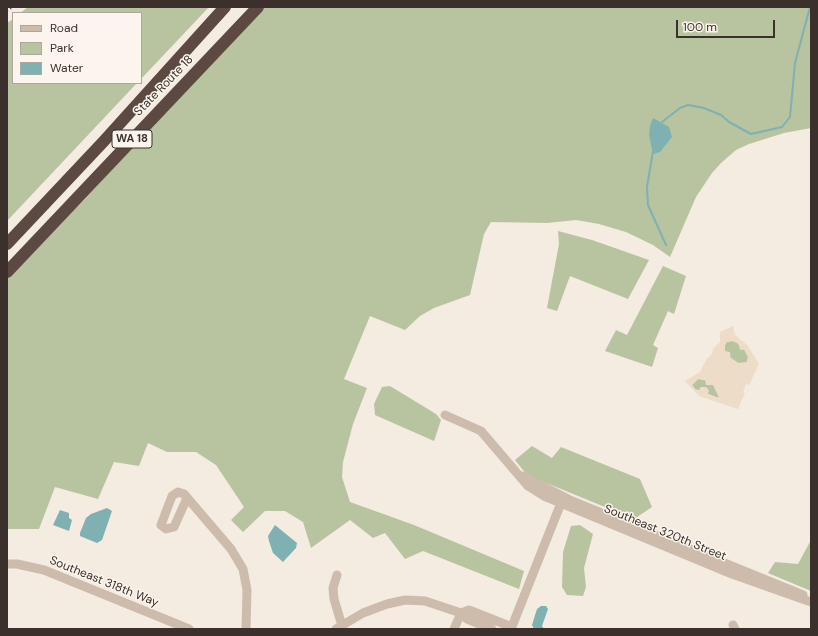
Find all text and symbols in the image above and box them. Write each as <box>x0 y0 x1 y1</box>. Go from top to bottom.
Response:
legend <box>12 12 142 84</box>
scale bar <box>678 12 777 38</box>
text: 100 m <box>683 19 717 35</box>
text: Road <box>50 20 78 36</box>
text: Park <box>50 40 74 56</box>
street label: State Route 18 <box>131 53 197 119</box>
text: Water <box>50 60 83 76</box>
road number: WA 18 <box>112 130 152 148</box>
street label: Southeast 320th Street <box>602 502 728 564</box>
street label: Southeast 318th Way <box>47 554 161 610</box>

